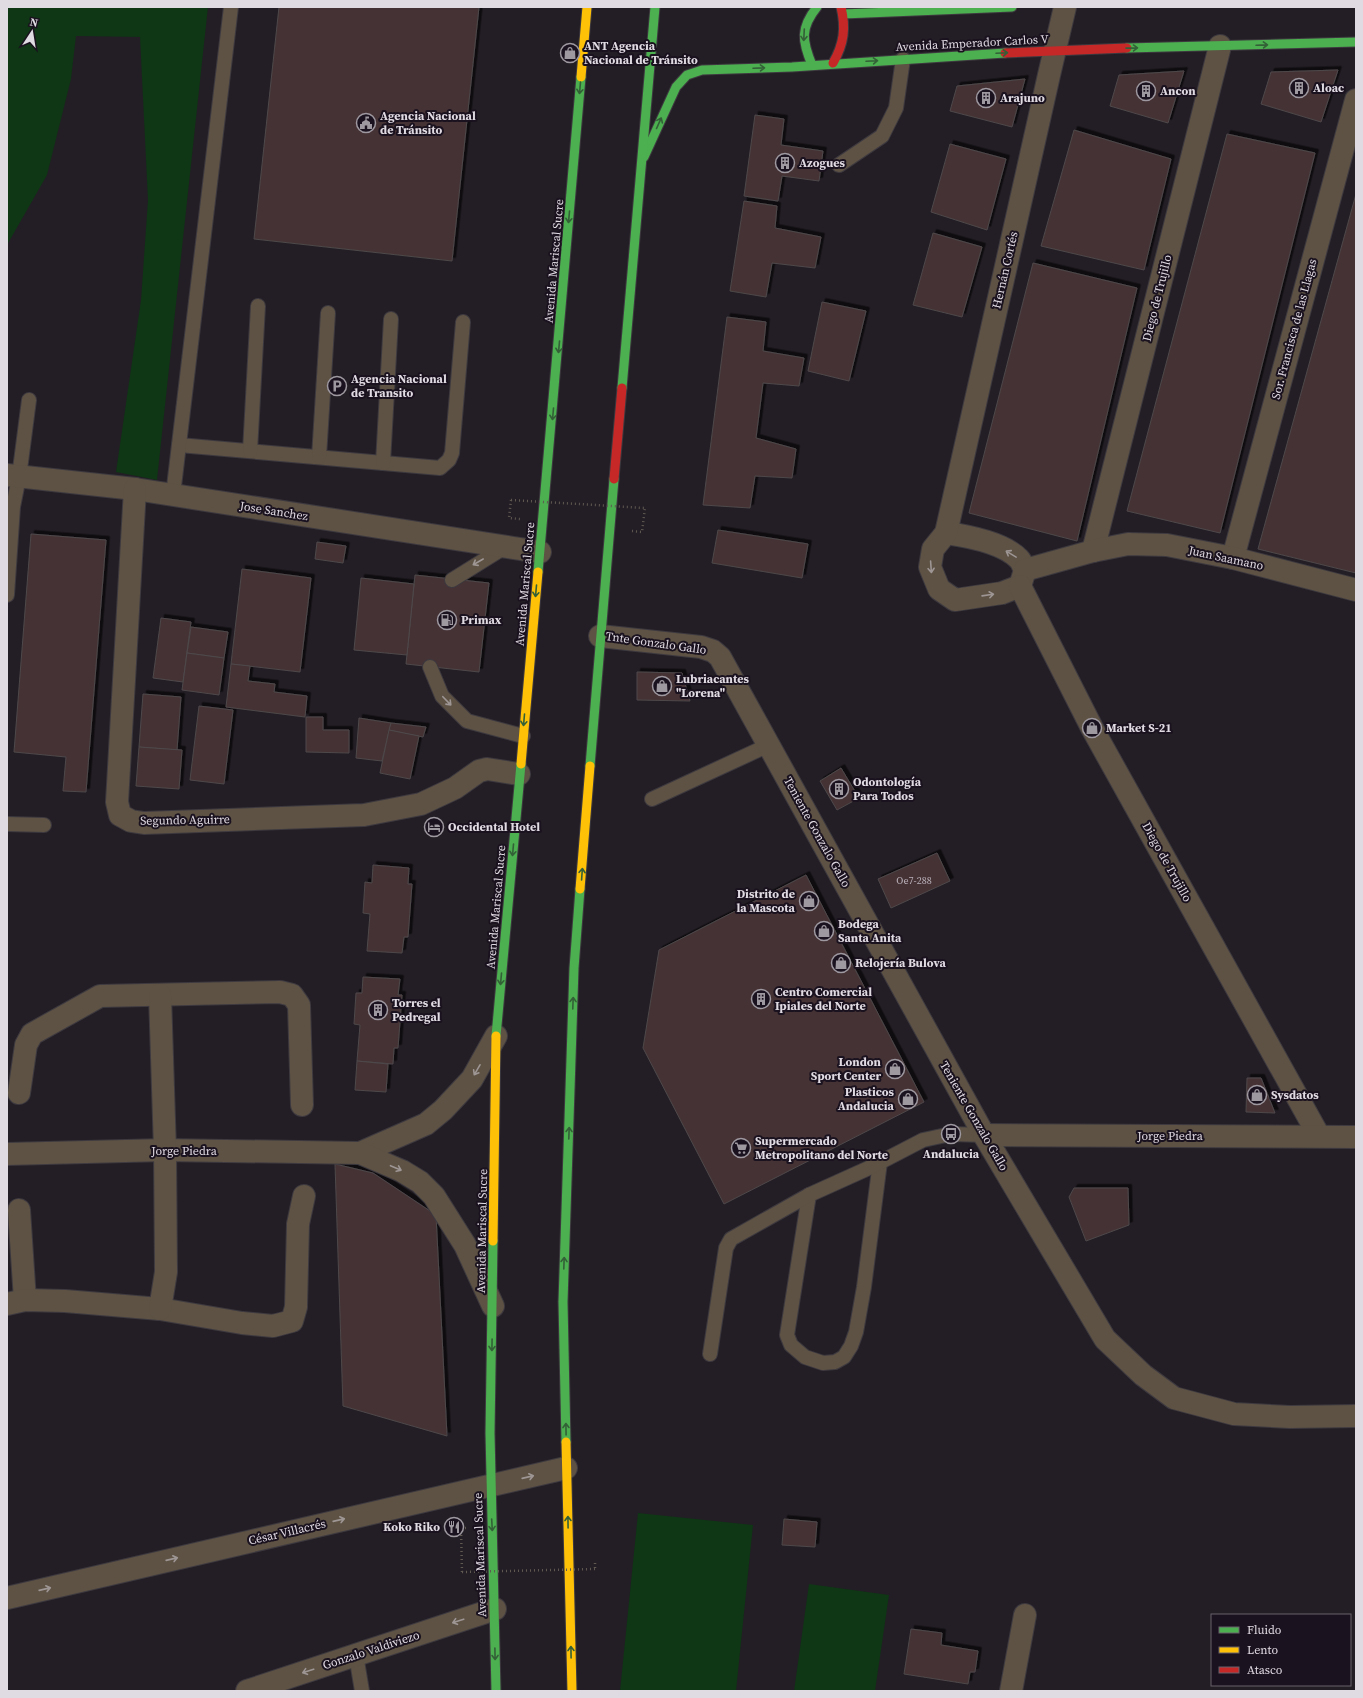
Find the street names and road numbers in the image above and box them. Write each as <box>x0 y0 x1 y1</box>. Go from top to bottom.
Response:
street label: Avenida Emperador Carlos V <box>895 31 1049 55</box>
street label: Avenida Mariscal Sucre <box>541 198 567 324</box>
street label: Hernán Cortés <box>988 230 1022 310</box>
street label: Diego de Trujillo <box>1139 253 1176 343</box>
street label: Sor. Francisca de las Llagas <box>1268 257 1320 401</box>
street label: Jose Sanchez <box>238 498 310 524</box>
street label: Avenida Mariscal Sucre <box>512 521 538 647</box>
street label: Juan Saamano <box>1186 542 1265 574</box>
street label: Tnte Gonzalo Gallo <box>605 628 708 658</box>
street label: Teniente Gonzalo Gallo <box>780 774 854 891</box>
street label: Segundo Aguirre <box>140 811 230 829</box>
street label: Diego de Trujillo <box>1138 819 1196 905</box>
street label: Avenida Mariscal Sucre <box>483 844 509 970</box>
street label: Teniente Gonzalo Gallo <box>936 1058 1012 1174</box>
street label: Jorge Piedra <box>1136 1128 1204 1144</box>
street label: Jorge Piedra <box>150 1143 218 1159</box>
street label: Avenida Mariscal Sucre <box>473 1169 491 1293</box>
street label: Avenida Mariscal Sucre <box>470 1493 490 1617</box>
street label: César Villacrés <box>247 1515 327 1549</box>
street label: Gonzalo Valdiviezo <box>320 1627 422 1673</box>

